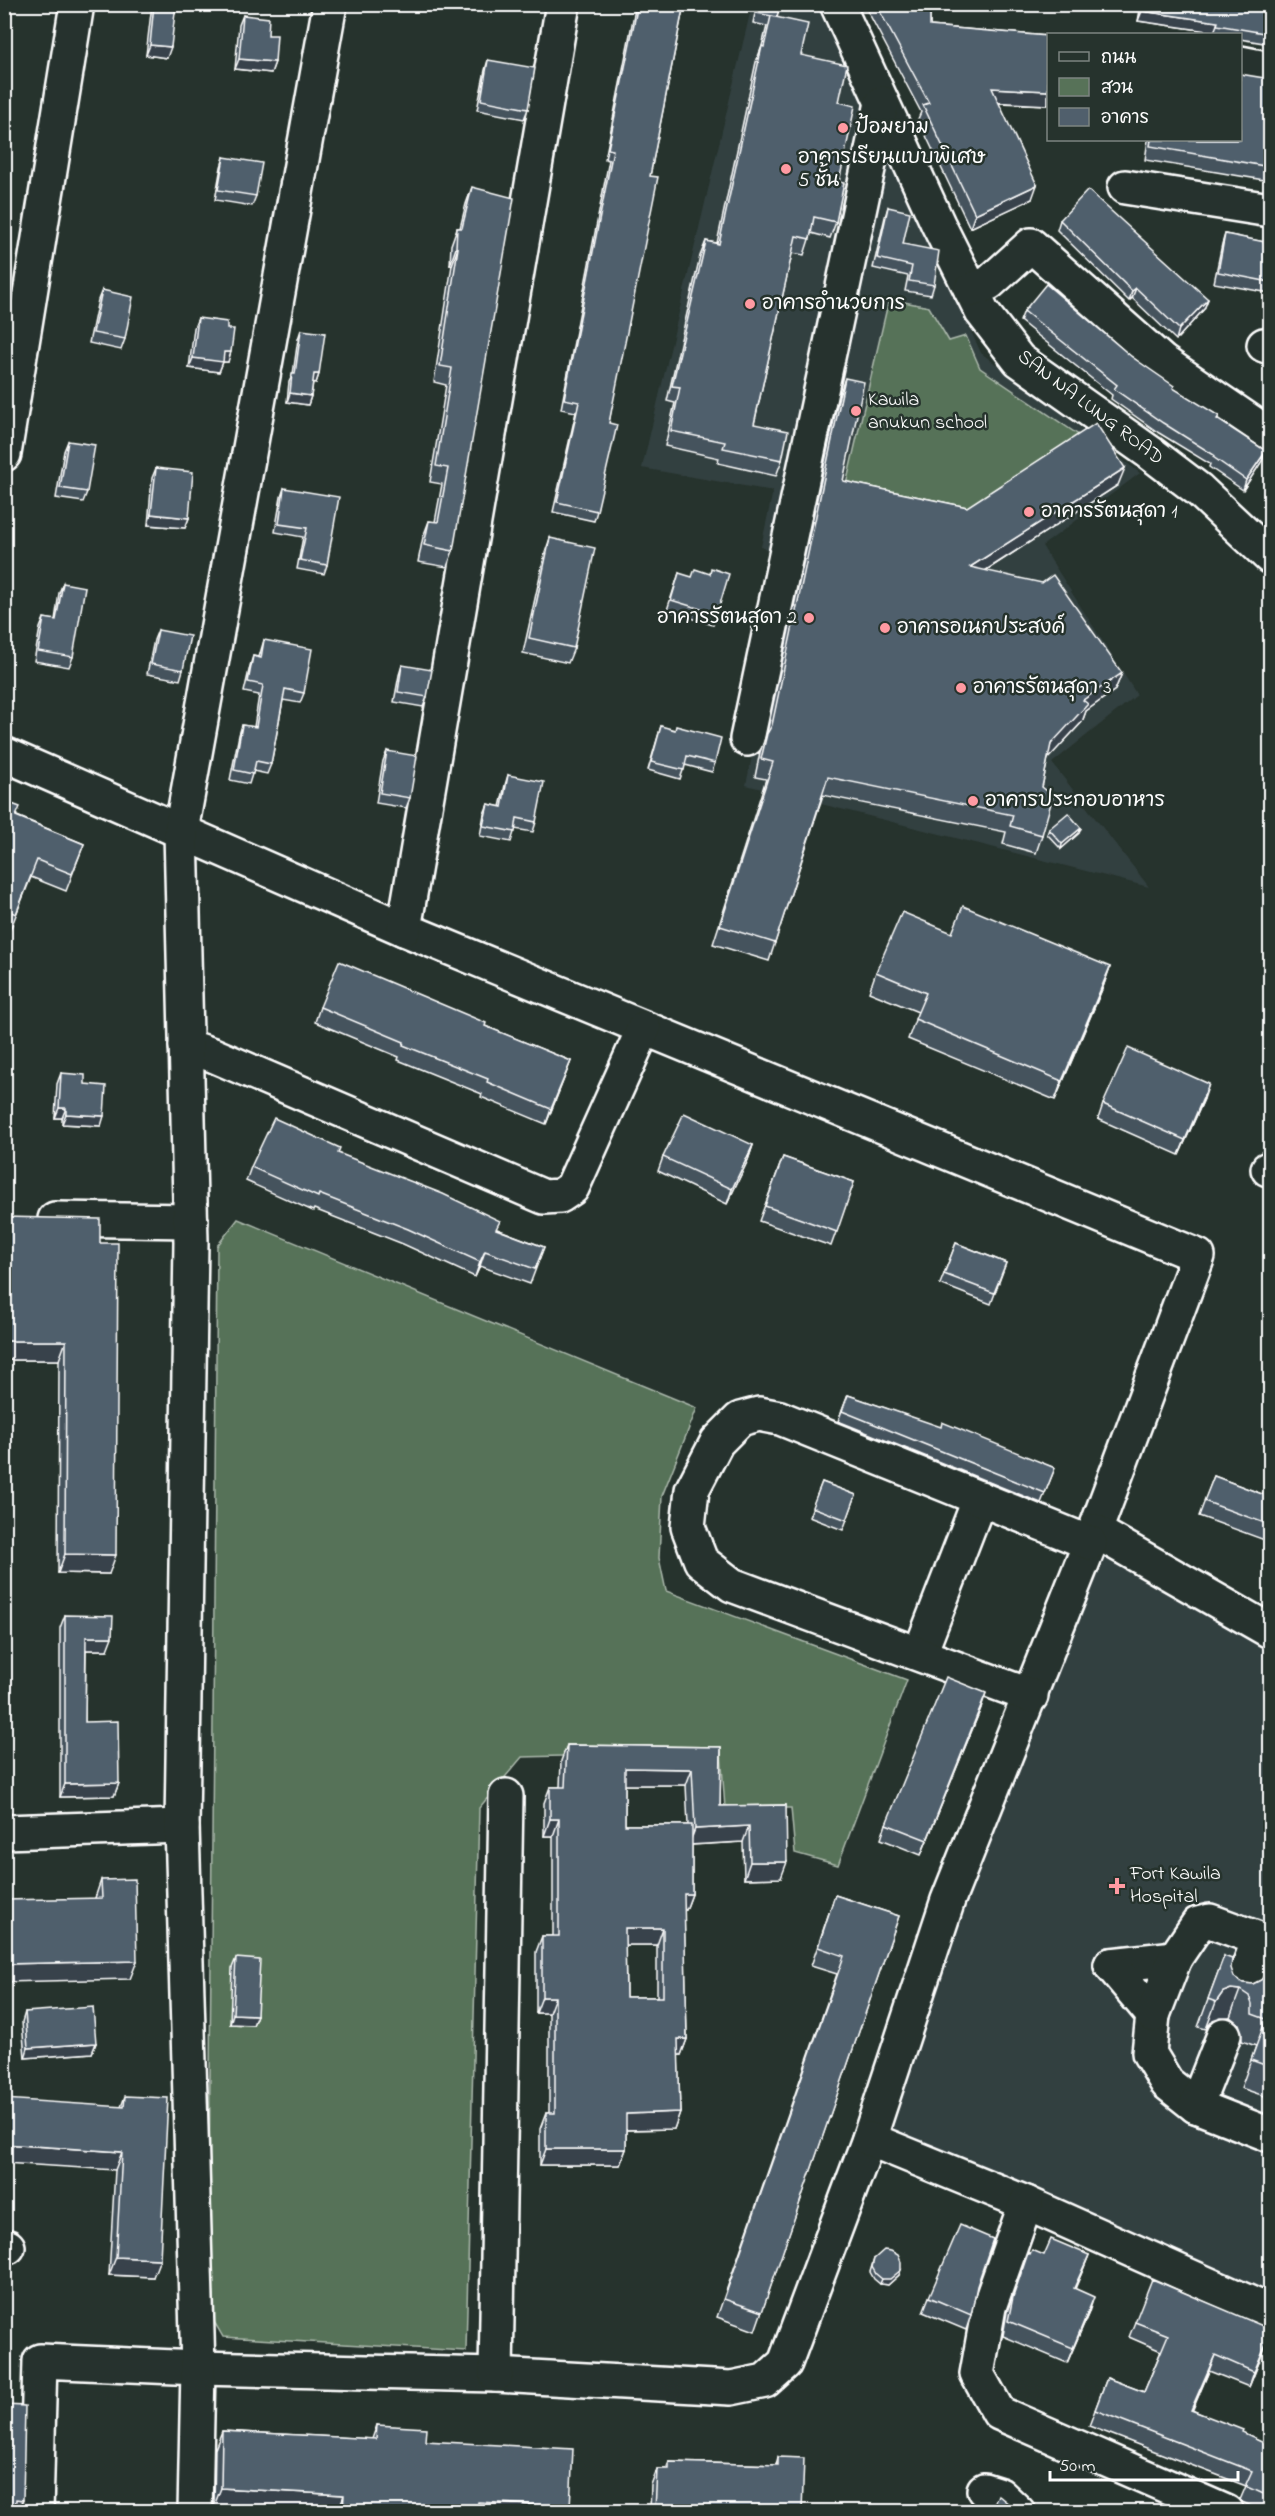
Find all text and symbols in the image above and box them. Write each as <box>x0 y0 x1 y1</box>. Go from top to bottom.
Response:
legend <box>1047 33 1242 141</box>
text: ถนน <box>1101 46 1136 72</box>
text: สวน <box>1101 76 1133 102</box>
text: อาคาร <box>1101 106 1149 132</box>
place label: ป้อมยาม <box>855 112 929 143</box>
marker: ป้อมยาม <box>836 121 850 135</box>
place label: อาคารเรียนแบบพิเศษ 5 ชั้น <box>798 144 986 196</box>
marker: อาคารเรียนแบบพิเศษ 5 ชั้น <box>779 162 793 176</box>
place label: อาคารอำนวยการ <box>762 289 905 319</box>
marker: อาคารอำนวยการ <box>743 297 757 311</box>
street label: SAN NA LUNG ROAD <box>1011 343 1169 473</box>
place label: Kawila anukun school <box>868 386 987 438</box>
marker: Kawila anukun school <box>849 404 863 418</box>
place label: อาคารรัตนสุดา 1 <box>1041 498 1178 527</box>
marker: อาคารรัตนสุดา 1 <box>1022 505 1036 519</box>
place label: อาคารรัตนสุดา 2 <box>657 604 797 633</box>
marker: อาคารรัตนสุดา 2 <box>802 611 816 625</box>
place label: อาคารอเนกประสงค์ <box>897 613 1065 643</box>
marker: อาคารอเนกประสงค์ <box>878 621 892 635</box>
place label: อาคารรัตนสุดา 3 <box>973 674 1111 703</box>
marker: อาคารรัตนสุดา 3 <box>954 681 968 695</box>
place label: อาคารประกอบอาหาร <box>985 787 1165 816</box>
marker: อาคารประกอบอาหาร <box>966 794 980 808</box>
place label: Fort Kawila Hospital <box>1129 1860 1221 1912</box>
marker: Fort Kawila Hospital <box>1108 1877 1126 1895</box>
scale bar <box>1050 2444 1238 2482</box>
text: 50 m <box>1059 2454 1096 2480</box>

